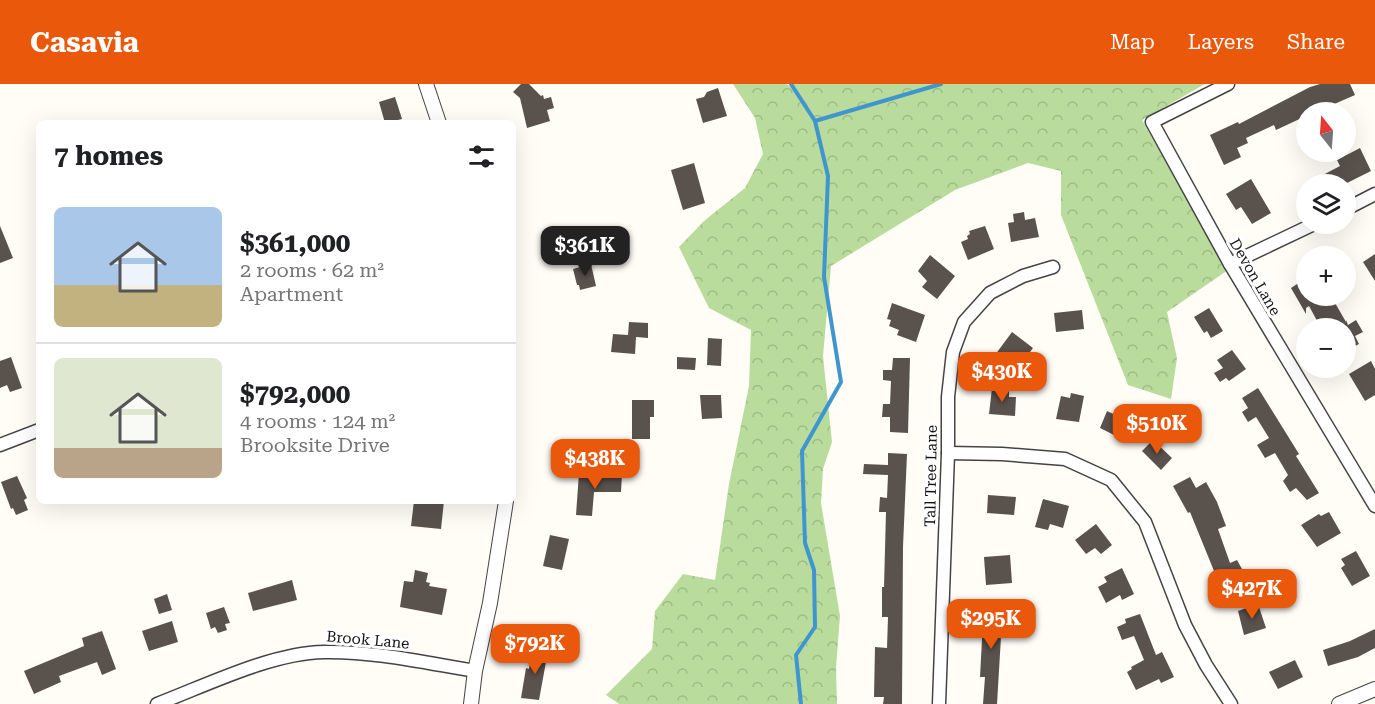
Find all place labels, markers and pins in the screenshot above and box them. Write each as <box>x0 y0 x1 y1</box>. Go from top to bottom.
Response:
pin: $361K <box>543 226 627 277</box>
pin: $430K <box>960 352 1044 403</box>
pin: $510K <box>1115 404 1199 455</box>
pin: $438K <box>553 439 637 490</box>
pin: $427K <box>1210 569 1294 620</box>
pin: $295K <box>949 599 1033 650</box>
pin: $792K <box>493 624 577 675</box>

